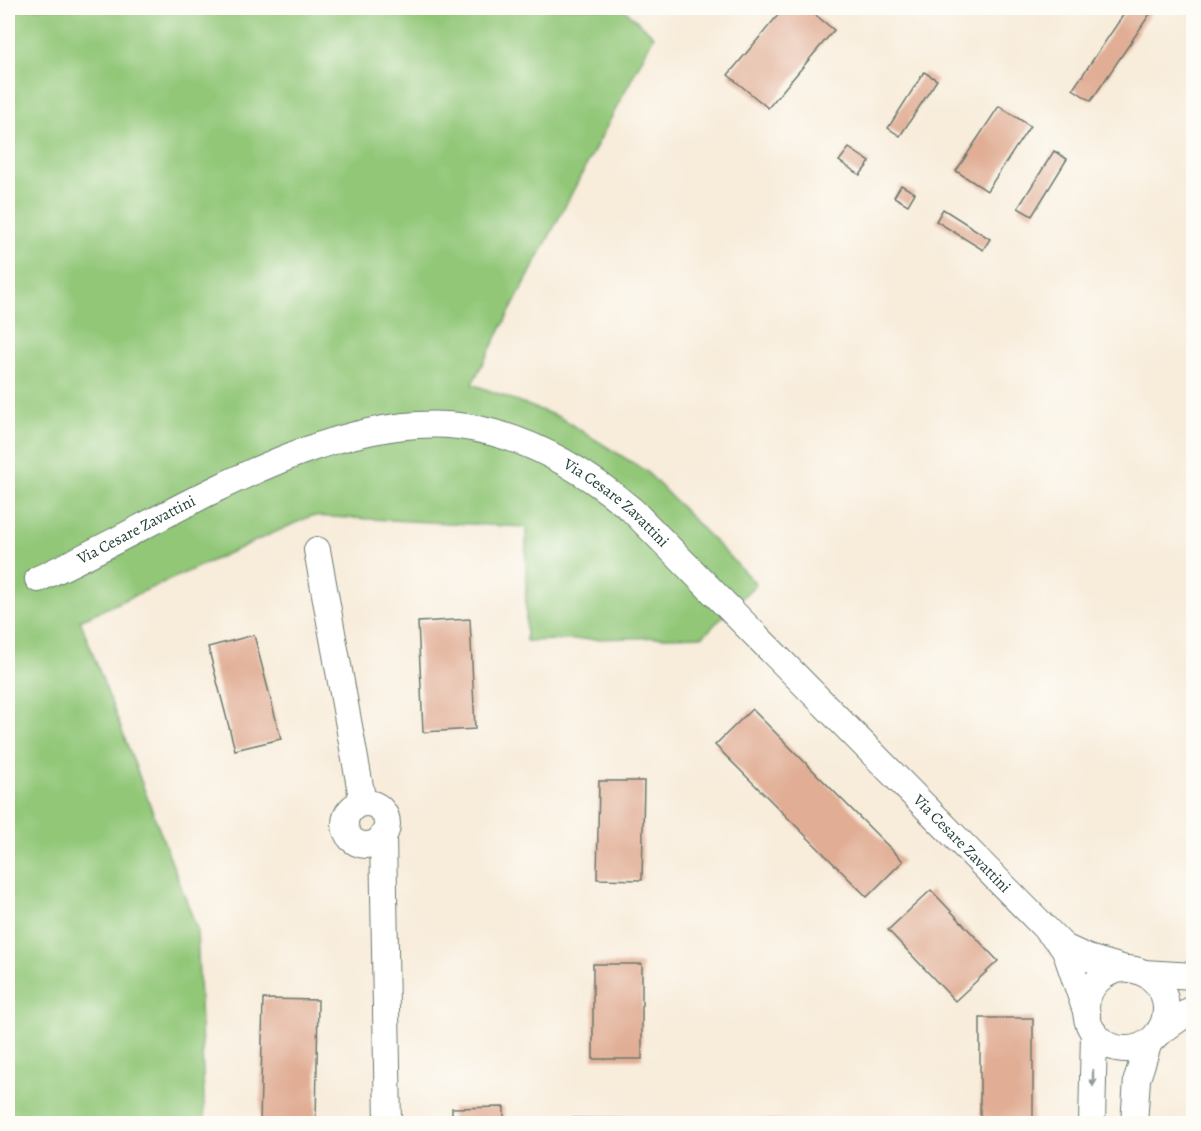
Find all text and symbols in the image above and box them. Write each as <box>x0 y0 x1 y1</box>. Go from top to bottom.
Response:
street label: Via Cesare Zavattini <box>559 453 674 552</box>
street label: Via Cesare Zavattini <box>73 490 199 570</box>
street label: Via Cesare Zavattini <box>908 789 1016 898</box>
one-way arrow <box>1088 1069 1097 1088</box>

